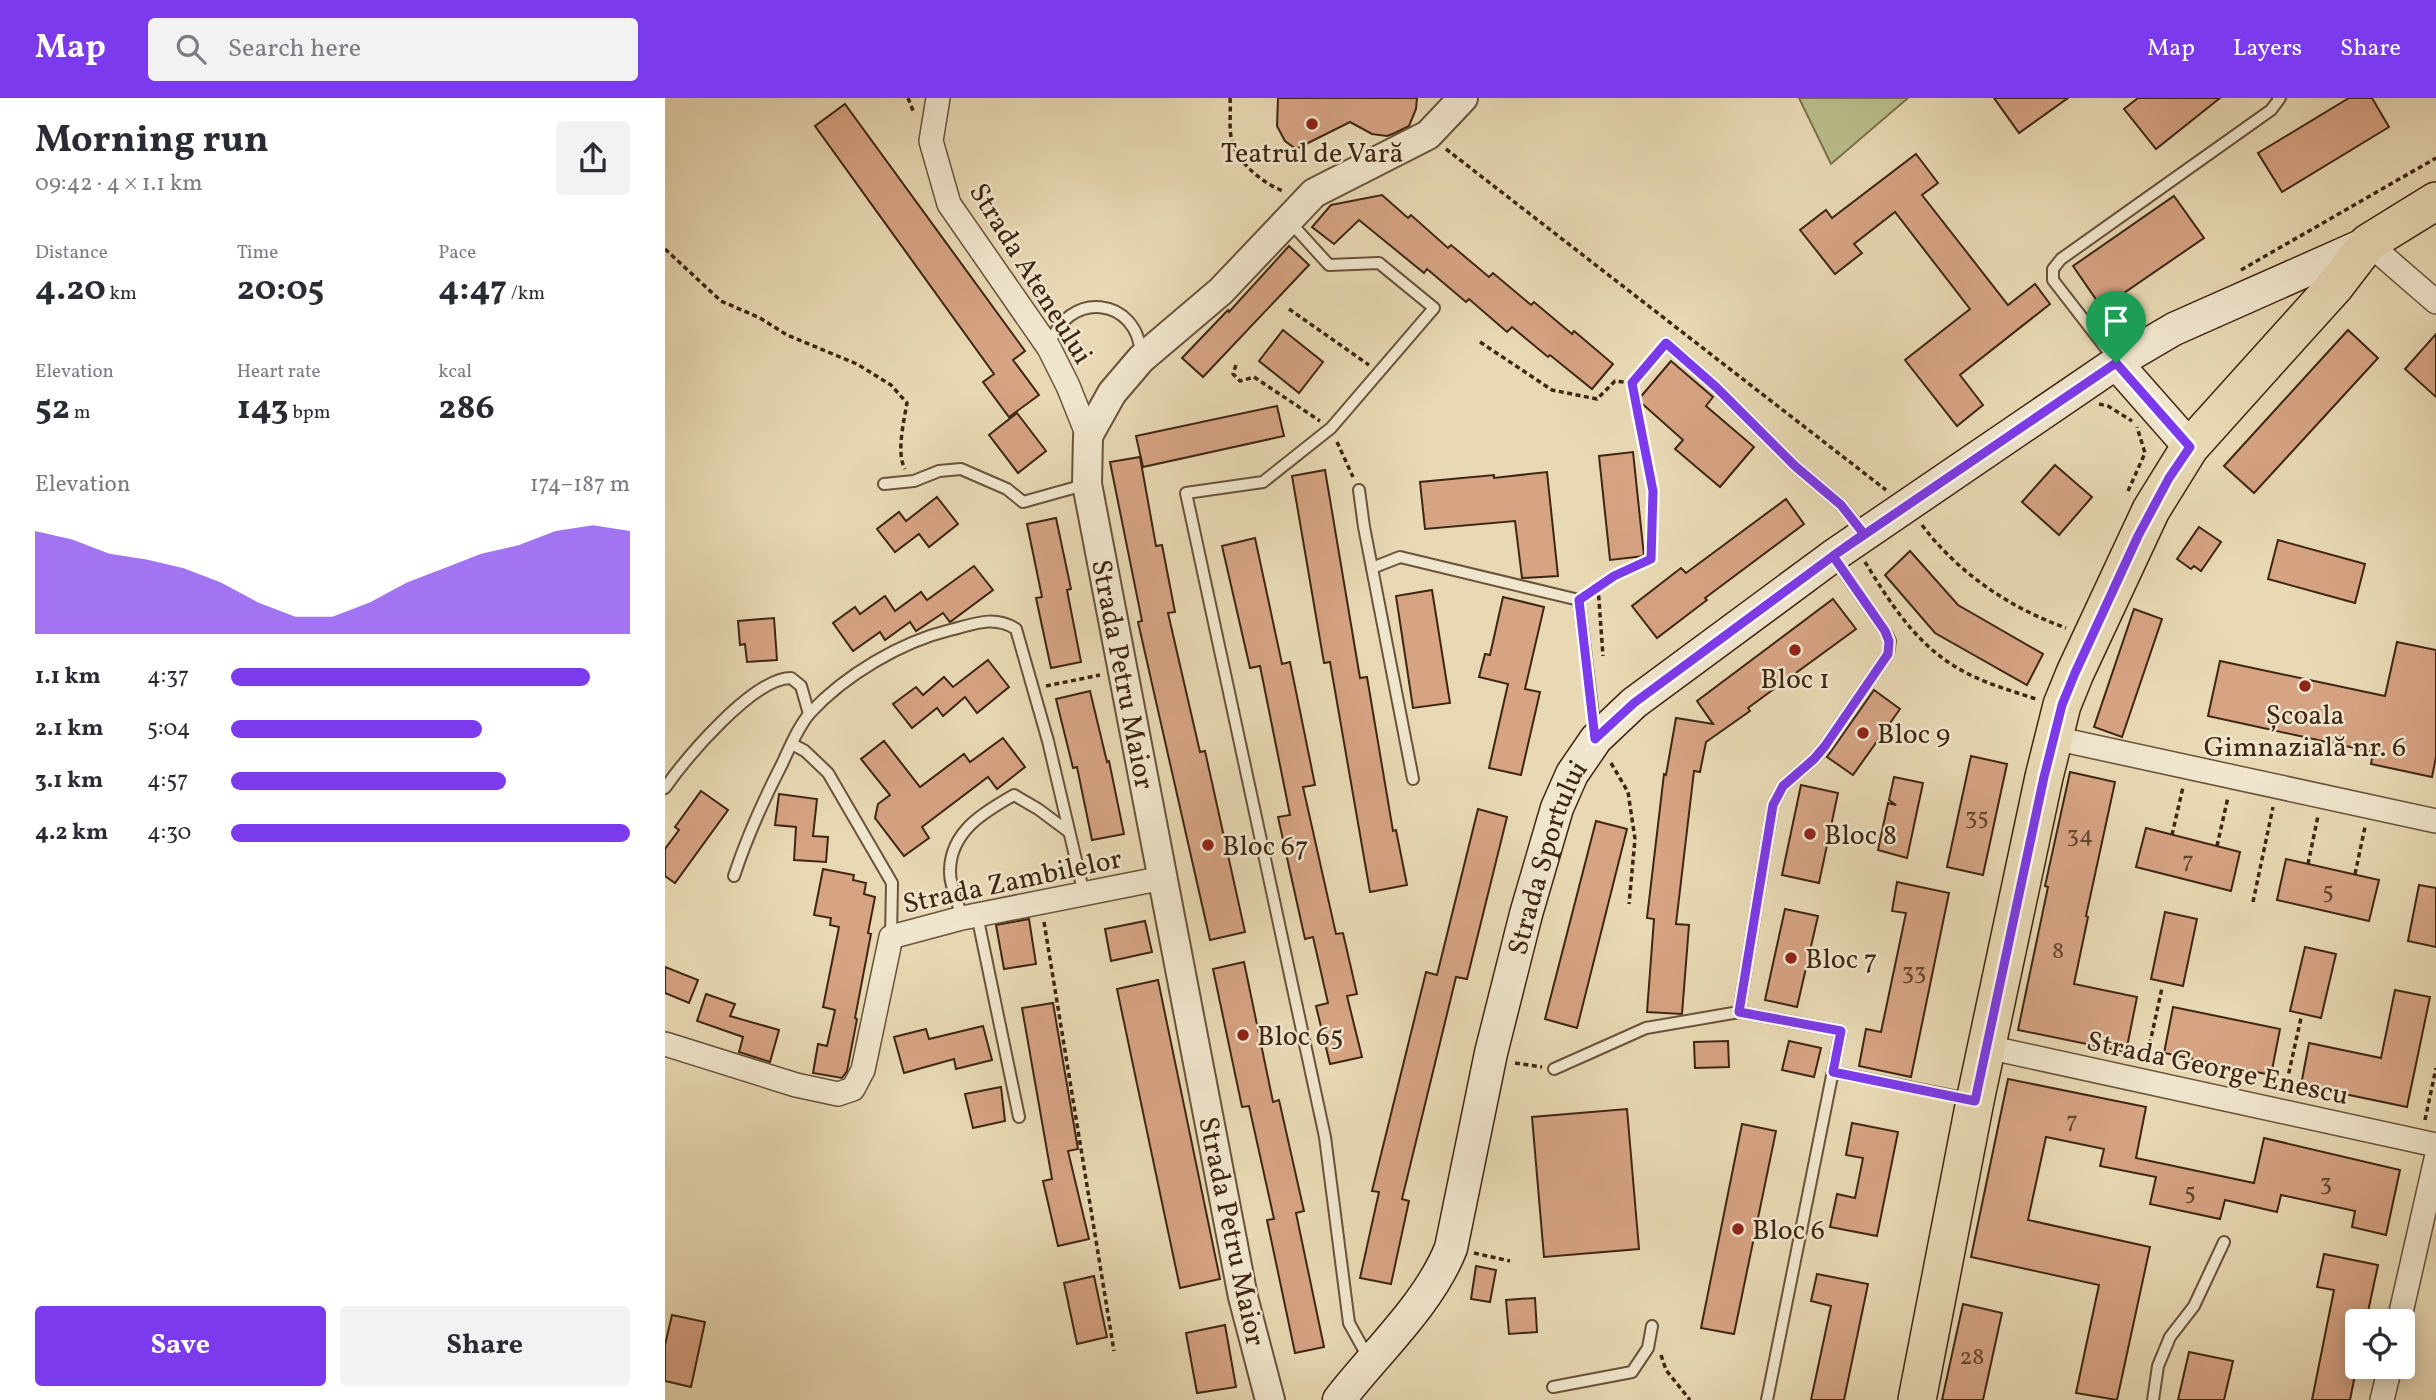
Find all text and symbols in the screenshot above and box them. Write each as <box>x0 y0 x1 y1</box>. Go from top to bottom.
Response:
search box <box>148 18 638 81</box>
text: Map <box>35 26 106 72</box>
icon: search <box>172 30 210 68</box>
text: Search here <box>228 31 361 67</box>
text: Map <box>2147 32 2195 66</box>
text: Layers <box>2233 32 2302 66</box>
text: Share <box>2340 32 2401 66</box>
text: Morning run <box>35 115 269 168</box>
marker: Teatrul de Vară <box>1304 116 1320 132</box>
button: share <box>556 121 630 195</box>
place label: Teatrul de Vară <box>1221 135 1403 174</box>
text: 09:42 · 4 × 1.1 km <box>35 168 203 200</box>
street label: Strada Ateneului <box>959 176 1101 372</box>
text: Distance <box>35 240 108 266</box>
text: Time <box>237 240 278 266</box>
text: Pace <box>438 240 476 266</box>
text: 4.20 <box>35 266 106 314</box>
text: 20:05 <box>237 266 324 314</box>
text: 4:47 <box>438 266 507 314</box>
text: km <box>106 281 137 307</box>
text: /km <box>507 281 545 307</box>
pin <box>2086 291 2146 363</box>
icon: arrive <box>2097 302 2135 340</box>
text: Elevation <box>35 359 114 385</box>
text: Heart rate <box>237 359 321 385</box>
text: kcal <box>438 359 472 385</box>
text: 52 <box>35 385 70 433</box>
text: 143 <box>237 385 289 433</box>
text: 286 <box>438 385 495 433</box>
text: m <box>70 400 91 426</box>
text: bpm <box>289 400 330 426</box>
text: Elevation <box>35 469 131 501</box>
text: 174–187 m <box>530 469 630 501</box>
street label: Strada Petru Maior <box>1080 556 1163 793</box>
marker: Bloc 1 <box>1787 642 1803 658</box>
text: 1.1 km <box>35 661 101 693</box>
text: 4:37 <box>147 661 189 693</box>
place label: Bloc 1 <box>1760 661 1830 700</box>
marker: Școala Gimnazială nr. 6 <box>2297 678 2313 694</box>
place label: Școala Gimnazială nr. 6 <box>2204 697 2406 768</box>
text: 2.1 km <box>35 713 104 745</box>
text: 5:04 <box>147 713 190 745</box>
place label: Bloc 9 <box>1877 716 1950 755</box>
marker: Bloc 9 <box>1855 725 1871 741</box>
street label: Strada Sportului <box>1499 753 1598 959</box>
text: 3.1 km <box>35 765 103 797</box>
text: 4:57 <box>147 765 188 797</box>
house number: 35 <box>1965 801 1989 835</box>
text: 4.2 km <box>35 817 108 849</box>
text: 4:30 <box>147 817 191 849</box>
place label: Bloc 8 <box>1824 817 1897 856</box>
house number: 34 <box>2067 819 2093 853</box>
marker: Bloc 8 <box>1802 826 1818 842</box>
place label: Bloc 67 <box>1222 828 1309 867</box>
marker: Bloc 67 <box>1200 837 1216 853</box>
street label: Strada Zambilelor <box>899 840 1126 925</box>
house number: 7 <box>2182 845 2194 879</box>
house number: 5 <box>2322 875 2334 909</box>
house number: 8 <box>2052 935 2064 969</box>
place label: Bloc 7 <box>1805 941 1877 980</box>
marker: Bloc 7 <box>1783 950 1799 966</box>
house number: 33 <box>1902 956 1926 990</box>
place label: Bloc 65 <box>1257 1018 1343 1057</box>
street label: Strada George Enescu <box>2083 1023 2352 1116</box>
marker: Bloc 65 <box>1235 1027 1251 1043</box>
house number: 7 <box>2066 1105 2078 1139</box>
street label: Strada Petru Maior <box>1187 1113 1274 1350</box>
house number: 3 <box>2320 1167 2332 1201</box>
house number: 5 <box>2184 1176 2196 1210</box>
place label: Bloc 6 <box>1752 1212 1825 1251</box>
marker: Bloc 6 <box>1730 1221 1746 1237</box>
button: Save <box>35 1306 326 1386</box>
button: Share <box>340 1306 630 1386</box>
map controls <box>2345 1309 2415 1379</box>
button: locate <box>2345 1309 2415 1379</box>
house number: 28 <box>1959 1341 1985 1375</box>

